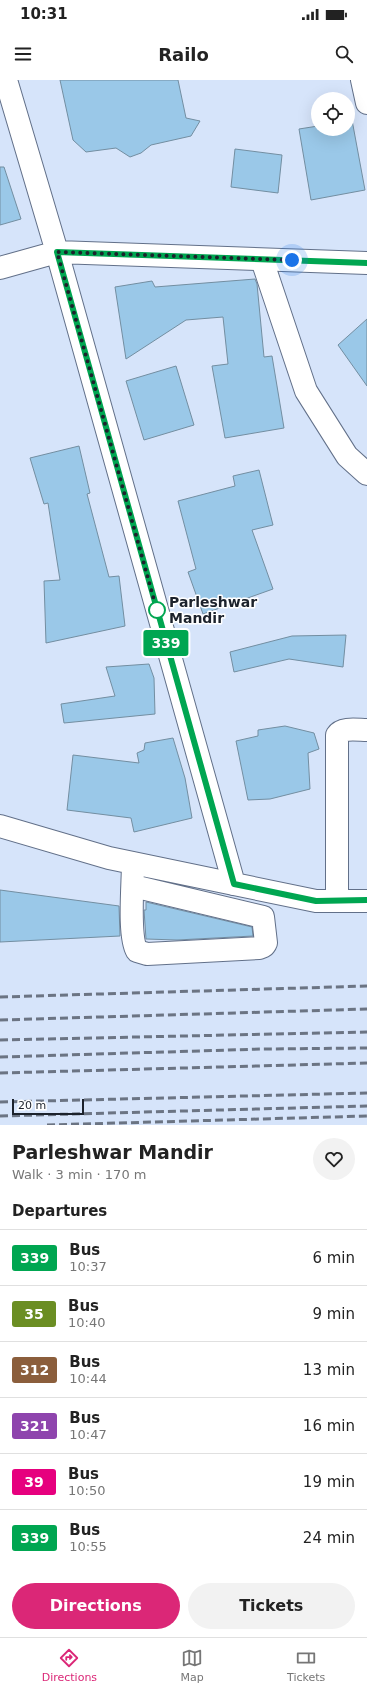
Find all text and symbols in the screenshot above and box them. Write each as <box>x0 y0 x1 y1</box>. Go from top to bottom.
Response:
text: 10:31 <box>20 5 68 23</box>
icon: menu <box>12 43 34 65</box>
icon: search <box>333 43 355 65</box>
text: Railo <box>158 44 209 65</box>
map controls <box>311 92 355 136</box>
button: locate <box>311 92 355 136</box>
your location <box>282 250 302 270</box>
place label: Parleshwar Mandir <box>169 594 257 626</box>
marker: Parleshwar Mandir <box>148 601 166 619</box>
line badge: 339 <box>143 630 189 656</box>
text: 339 <box>151 635 181 651</box>
scale bar <box>12 1097 84 1116</box>
text: 20 m <box>18 1099 46 1112</box>
button: heart <box>313 1138 355 1180</box>
text: Parleshwar Mandir <box>12 1141 213 1163</box>
text: Walk · 3 min · 170 m <box>12 1167 146 1182</box>
text: Departures <box>12 1202 107 1220</box>
text: Bus <box>69 1241 100 1259</box>
text: 6 min <box>312 1249 355 1267</box>
text: 339 <box>20 1250 49 1266</box>
text: 10:37 <box>69 1259 107 1274</box>
text: Bus <box>68 1297 99 1315</box>
text: 9 min <box>312 1305 355 1323</box>
text: 35 <box>24 1306 44 1322</box>
text: 10:40 <box>68 1315 105 1330</box>
text: Bus <box>69 1353 100 1371</box>
text: 13 min <box>303 1361 355 1379</box>
text: 312 <box>20 1362 49 1378</box>
text: 10:44 <box>69 1371 107 1386</box>
text: Bus <box>69 1409 100 1427</box>
text: 16 min <box>303 1417 355 1435</box>
text: 321 <box>20 1418 49 1434</box>
text: 10:47 <box>69 1427 107 1442</box>
text: Bus <box>68 1465 99 1483</box>
text: 19 min <box>303 1473 355 1491</box>
text: 39 <box>24 1474 44 1490</box>
text: 10:50 <box>68 1483 105 1498</box>
text: Bus <box>69 1521 100 1539</box>
text: 24 min <box>303 1529 355 1547</box>
text: 339 <box>20 1530 49 1546</box>
text: 10:55 <box>69 1539 107 1554</box>
button: Directions <box>12 1583 180 1629</box>
button: Tickets <box>188 1583 355 1629</box>
tab: Directions <box>42 1647 97 1684</box>
tab: Map <box>180 1647 204 1684</box>
tab: Tickets <box>287 1647 325 1684</box>

